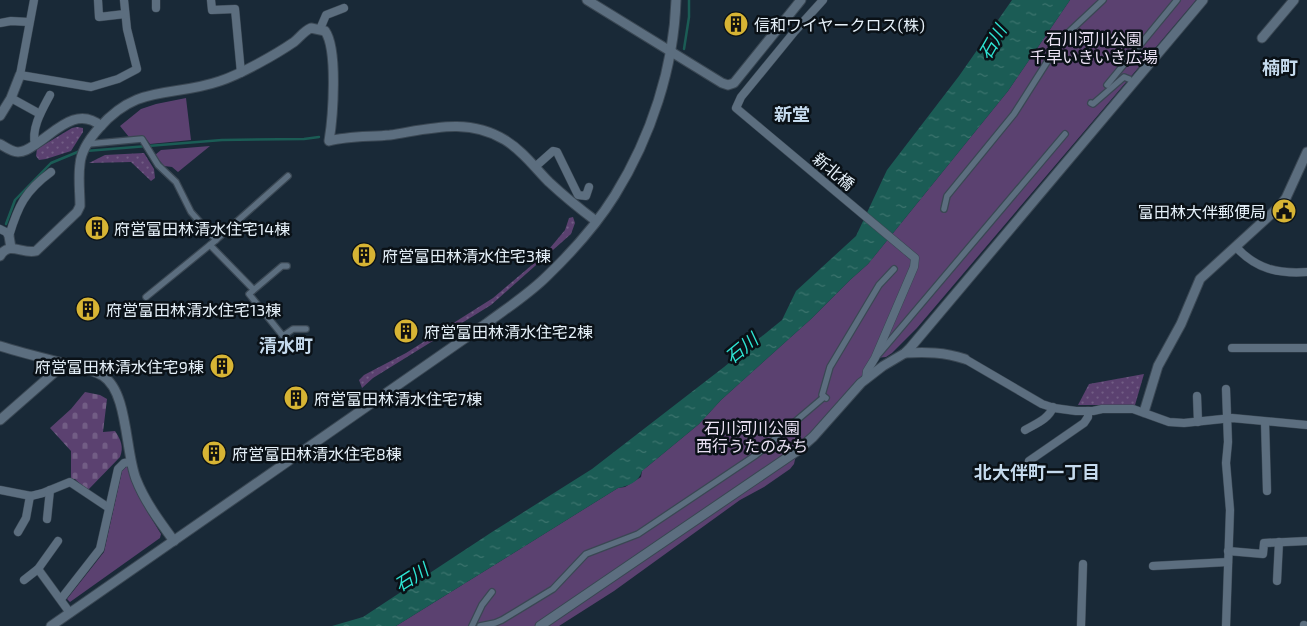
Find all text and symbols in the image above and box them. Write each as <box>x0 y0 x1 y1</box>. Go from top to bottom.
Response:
building icon: 信和ワイヤークロス(株) <box>723 11 749 37</box>
place label: 信和ワイヤークロス(株) <box>754 15 925 34</box>
water label: 石川 <box>973 19 1012 63</box>
park label: 石川河川公園 千早いきいき広場 <box>1030 29 1158 66</box>
district label: 楠町 <box>1262 56 1298 78</box>
district label: 新堂 <box>774 103 810 125</box>
street label: 新北橋 <box>810 148 858 194</box>
public building icon: 富田林大伴郵便局 <box>1271 198 1297 224</box>
place label: 富田林大伴郵便局 <box>1138 202 1266 221</box>
building icon: 府営富田林清水住宅14棟 <box>84 215 110 241</box>
place label: 府営富田林清水住宅14棟 <box>114 219 290 238</box>
building icon: 府営富田林清水住宅3棟 <box>351 242 377 268</box>
place label: 府営富田林清水住宅3棟 <box>382 246 551 265</box>
building icon: 府営富田林清水住宅13棟 <box>75 296 101 322</box>
place label: 府営富田林清水住宅13棟 <box>106 300 281 319</box>
building icon: 府営富田林清水住宅2棟 <box>393 318 419 344</box>
place label: 府営富田林清水住宅2棟 <box>424 322 593 341</box>
water label: 石川 <box>720 327 763 368</box>
district label: 清水町 <box>259 334 313 356</box>
building icon: 府営富田林清水住宅9棟 <box>209 353 235 379</box>
place label: 府営富田林清水住宅9棟 <box>35 357 204 376</box>
building icon: 府営富田林清水住宅7棟 <box>283 385 309 411</box>
place label: 府営富田林清水住宅7棟 <box>314 389 482 408</box>
park label: 石川河川公園 西行うたのみち <box>696 418 808 455</box>
building icon: 府営富田林清水住宅8棟 <box>201 440 227 466</box>
place label: 府営富田林清水住宅8棟 <box>232 444 402 463</box>
district label: 北大伴町一丁目 <box>974 461 1100 483</box>
water label: 石川 <box>390 557 434 596</box>

